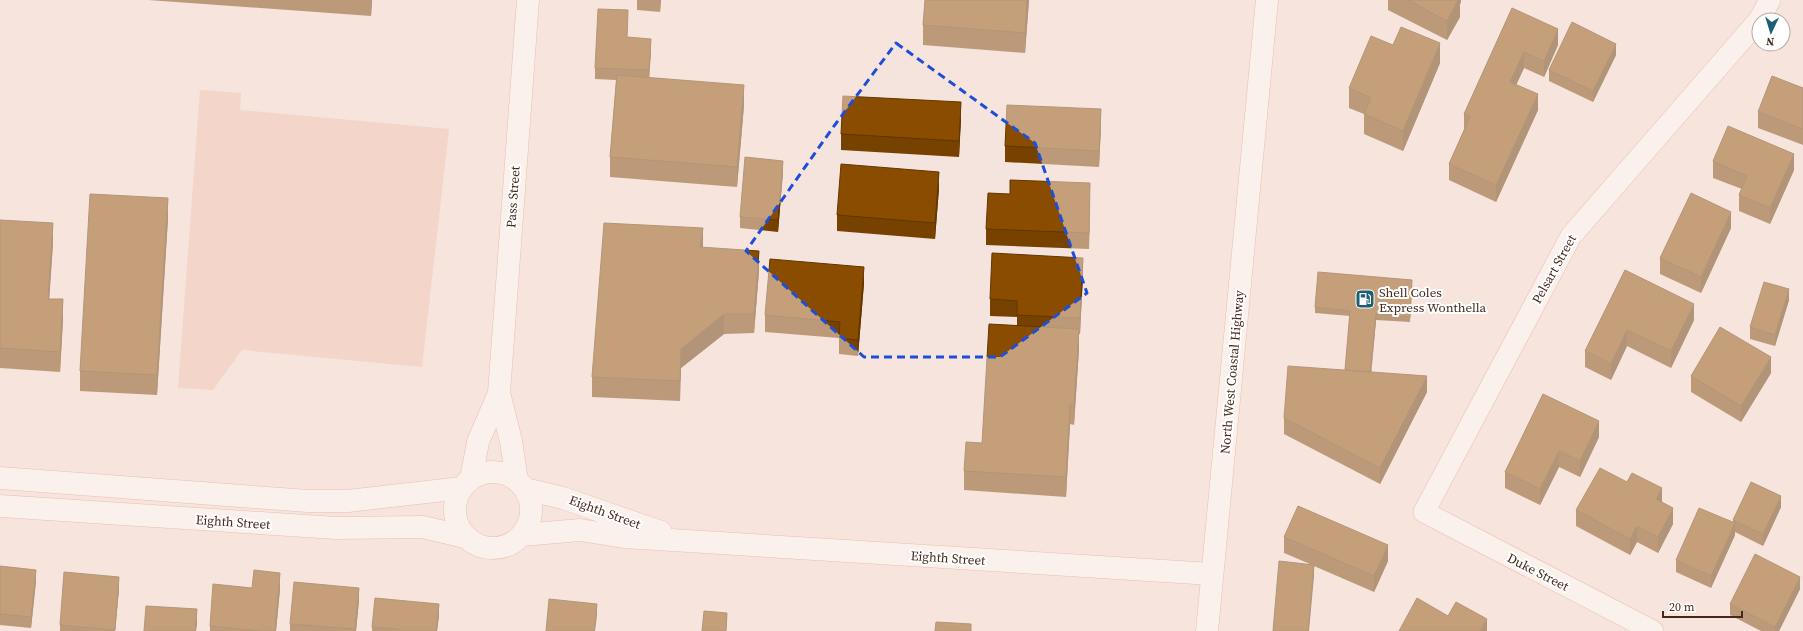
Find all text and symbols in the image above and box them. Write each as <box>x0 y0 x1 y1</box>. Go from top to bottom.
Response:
north arrow <box>1751 12 1791 52</box>
text: N <box>1766 34 1775 49</box>
street label: Pass Street <box>502 165 524 229</box>
street label: Pelsart Street <box>1528 231 1580 307</box>
place label: Shell Coles Express Wonthella <box>1379 284 1487 316</box>
fuel station icon: Shell Coles Express Wonthella <box>1354 288 1376 310</box>
street label: North West Coastal Highway <box>1216 289 1248 455</box>
street label: Eighth Street <box>567 491 644 533</box>
street label: Eighth Street <box>195 511 272 533</box>
street label: Eighth Street <box>910 547 987 569</box>
street label: Duke Street <box>1504 549 1572 595</box>
scale bar <box>1663 593 1742 619</box>
text: 20 m <box>1669 599 1695 615</box>

